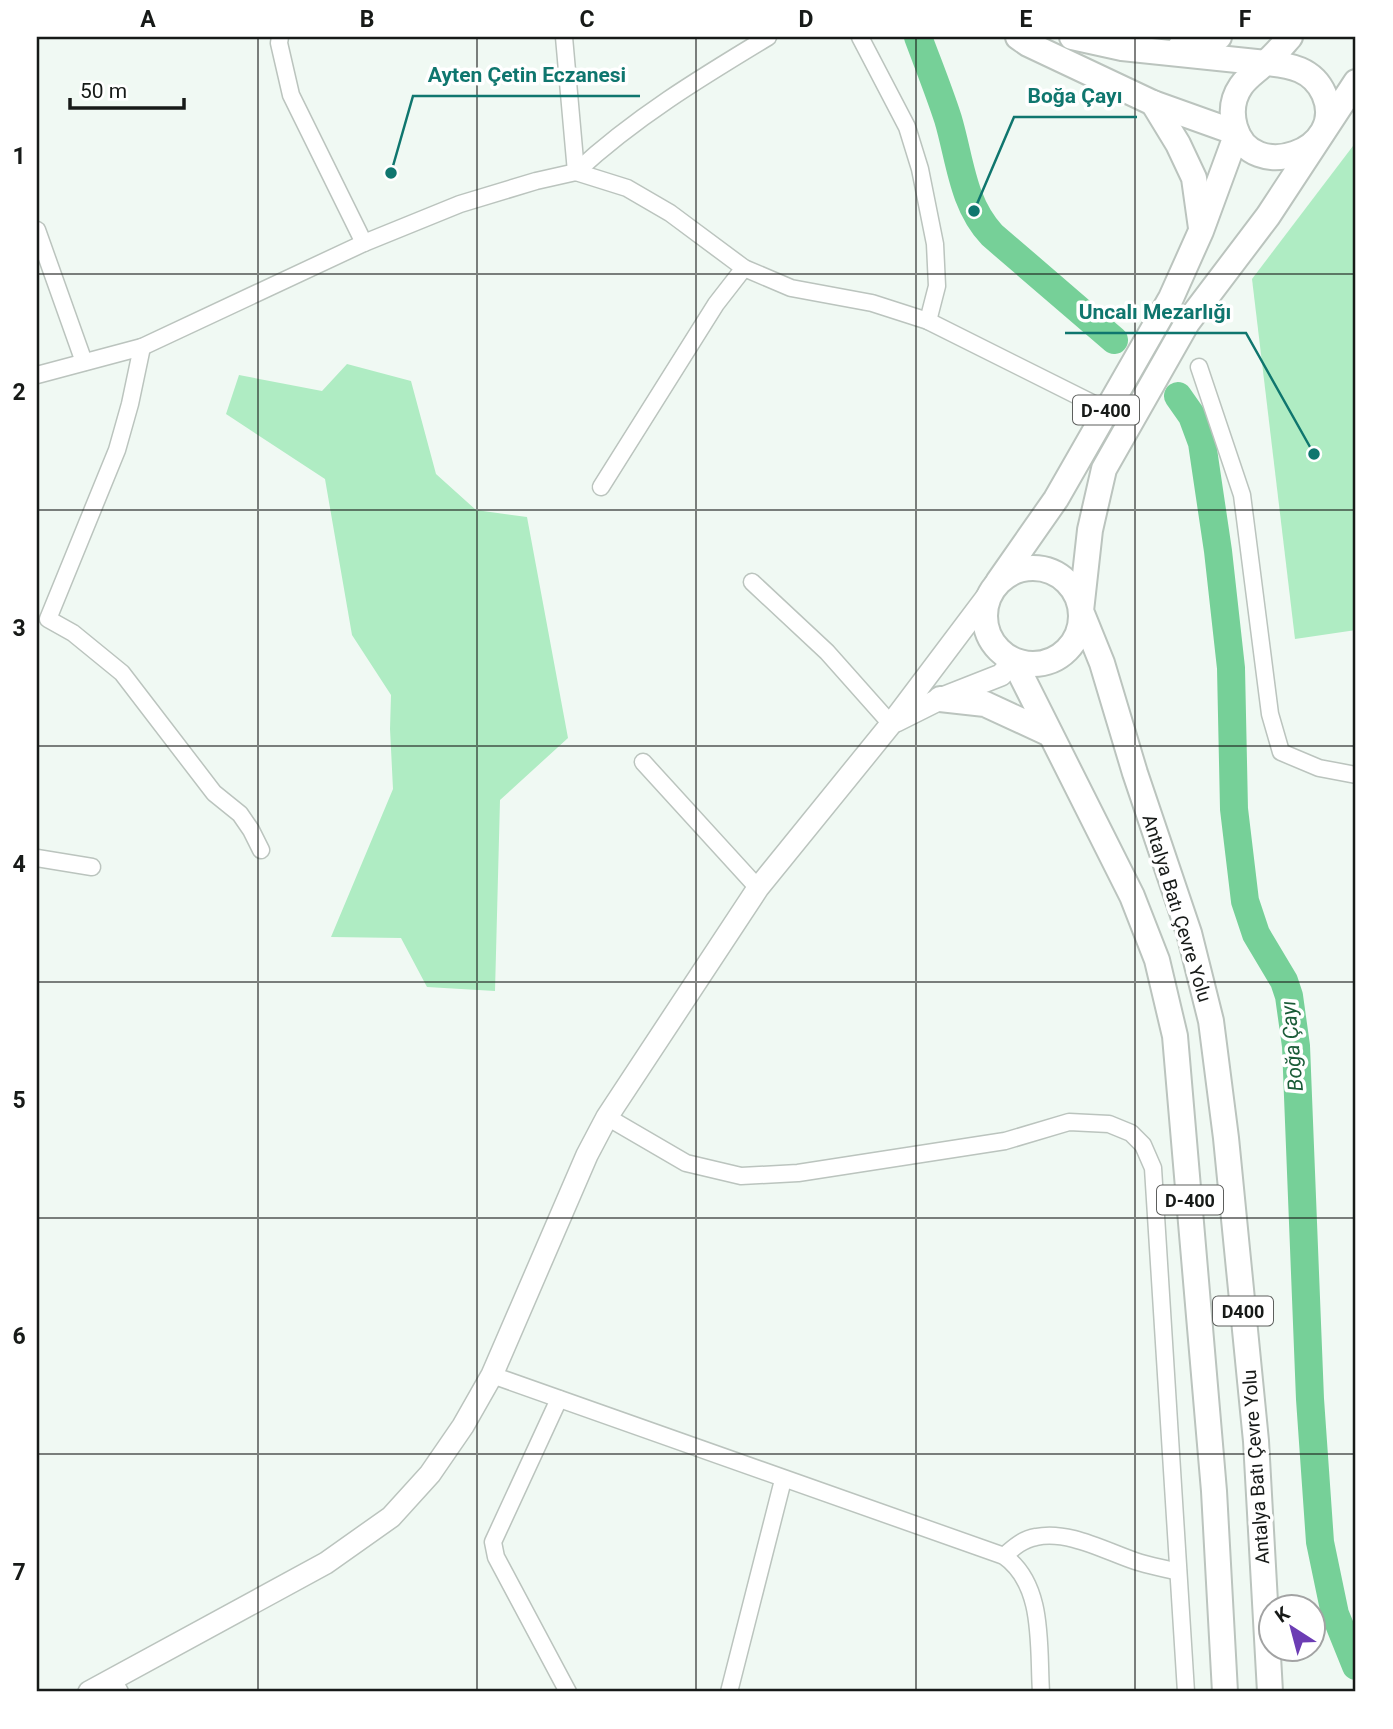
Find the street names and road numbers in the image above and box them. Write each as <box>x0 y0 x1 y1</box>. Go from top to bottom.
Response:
road number: D-400 <box>1073 396 1139 424</box>
street label: Antalya Batı Çevre Yolu <box>1137 811 1217 1005</box>
road number: D-400 <box>1157 1185 1223 1214</box>
road number: D400 <box>1213 1296 1273 1326</box>
street label: Antalya Batı Çevre Yolu <box>1238 1369 1274 1565</box>

